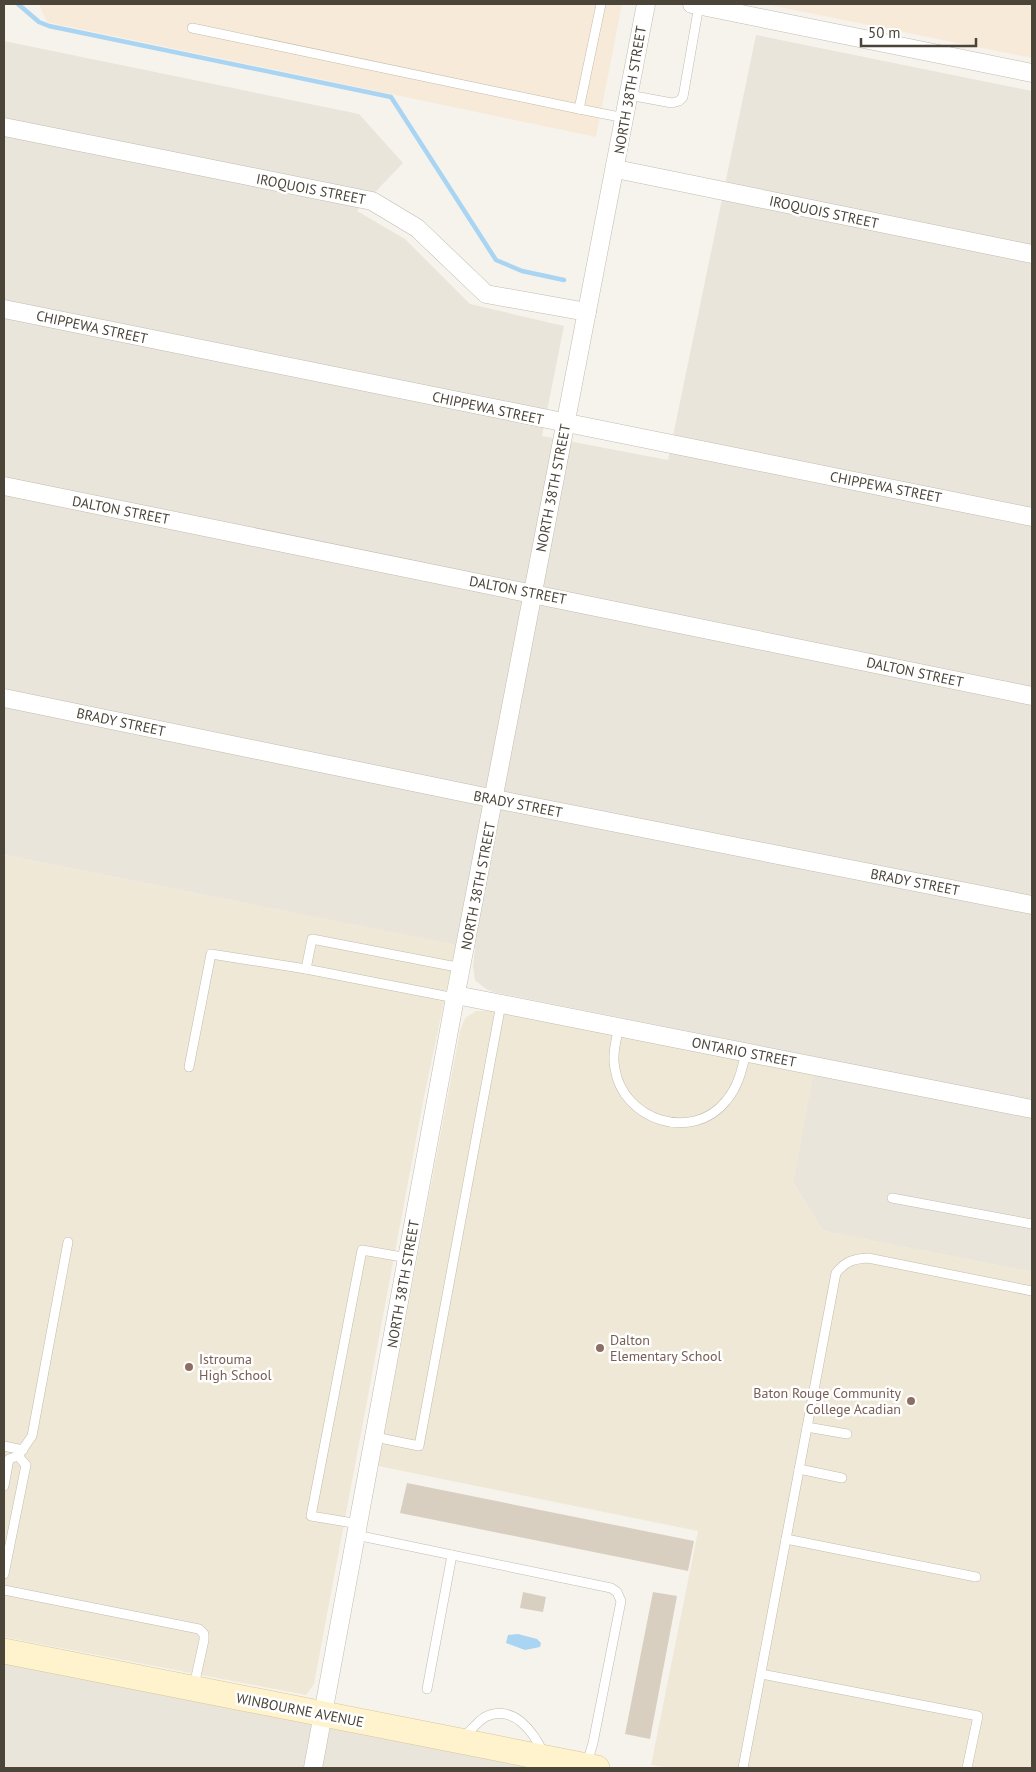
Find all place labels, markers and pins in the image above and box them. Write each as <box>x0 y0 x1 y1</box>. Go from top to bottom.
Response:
place label: Dalton Elementary School <box>610 1331 722 1365</box>
marker: Dalton Elementary School <box>594 1342 606 1354</box>
place label: Istrouma High School <box>199 1350 272 1384</box>
marker: Istrouma High School <box>183 1361 195 1373</box>
place label: Baton Rouge Community College Acadian <box>753 1384 901 1418</box>
marker: Baton Rouge Community College Acadian <box>905 1395 917 1407</box>

